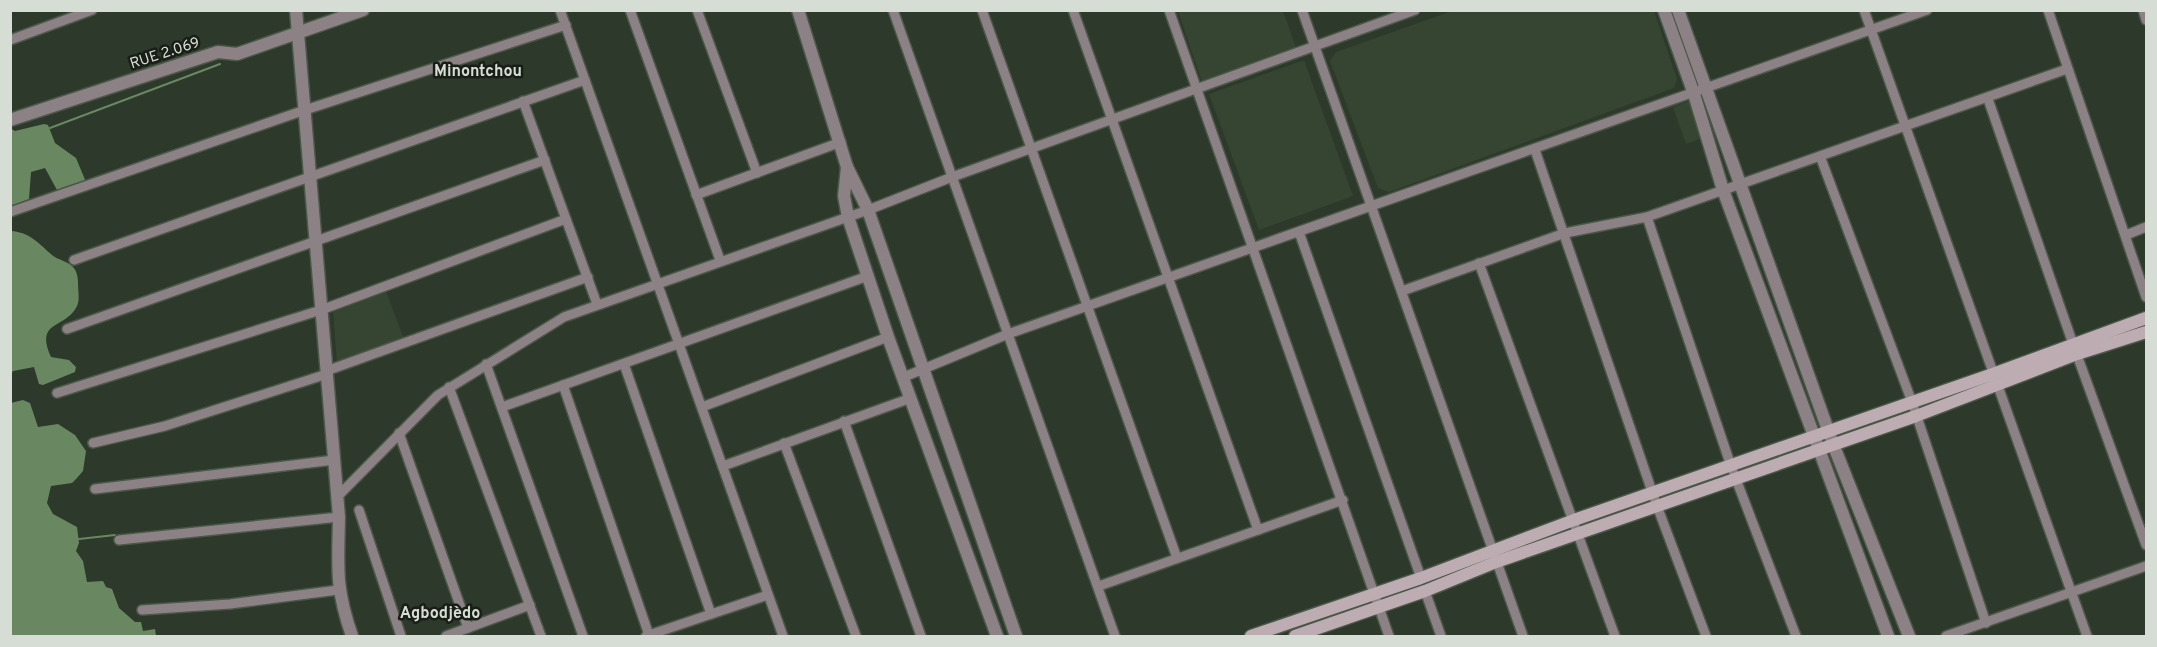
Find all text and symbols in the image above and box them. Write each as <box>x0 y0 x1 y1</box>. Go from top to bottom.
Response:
street label: RUE 2.069 <box>128 34 202 74</box>
district label: Minontchou <box>434 62 522 82</box>
district label: Agbodjèdo <box>400 604 480 624</box>

